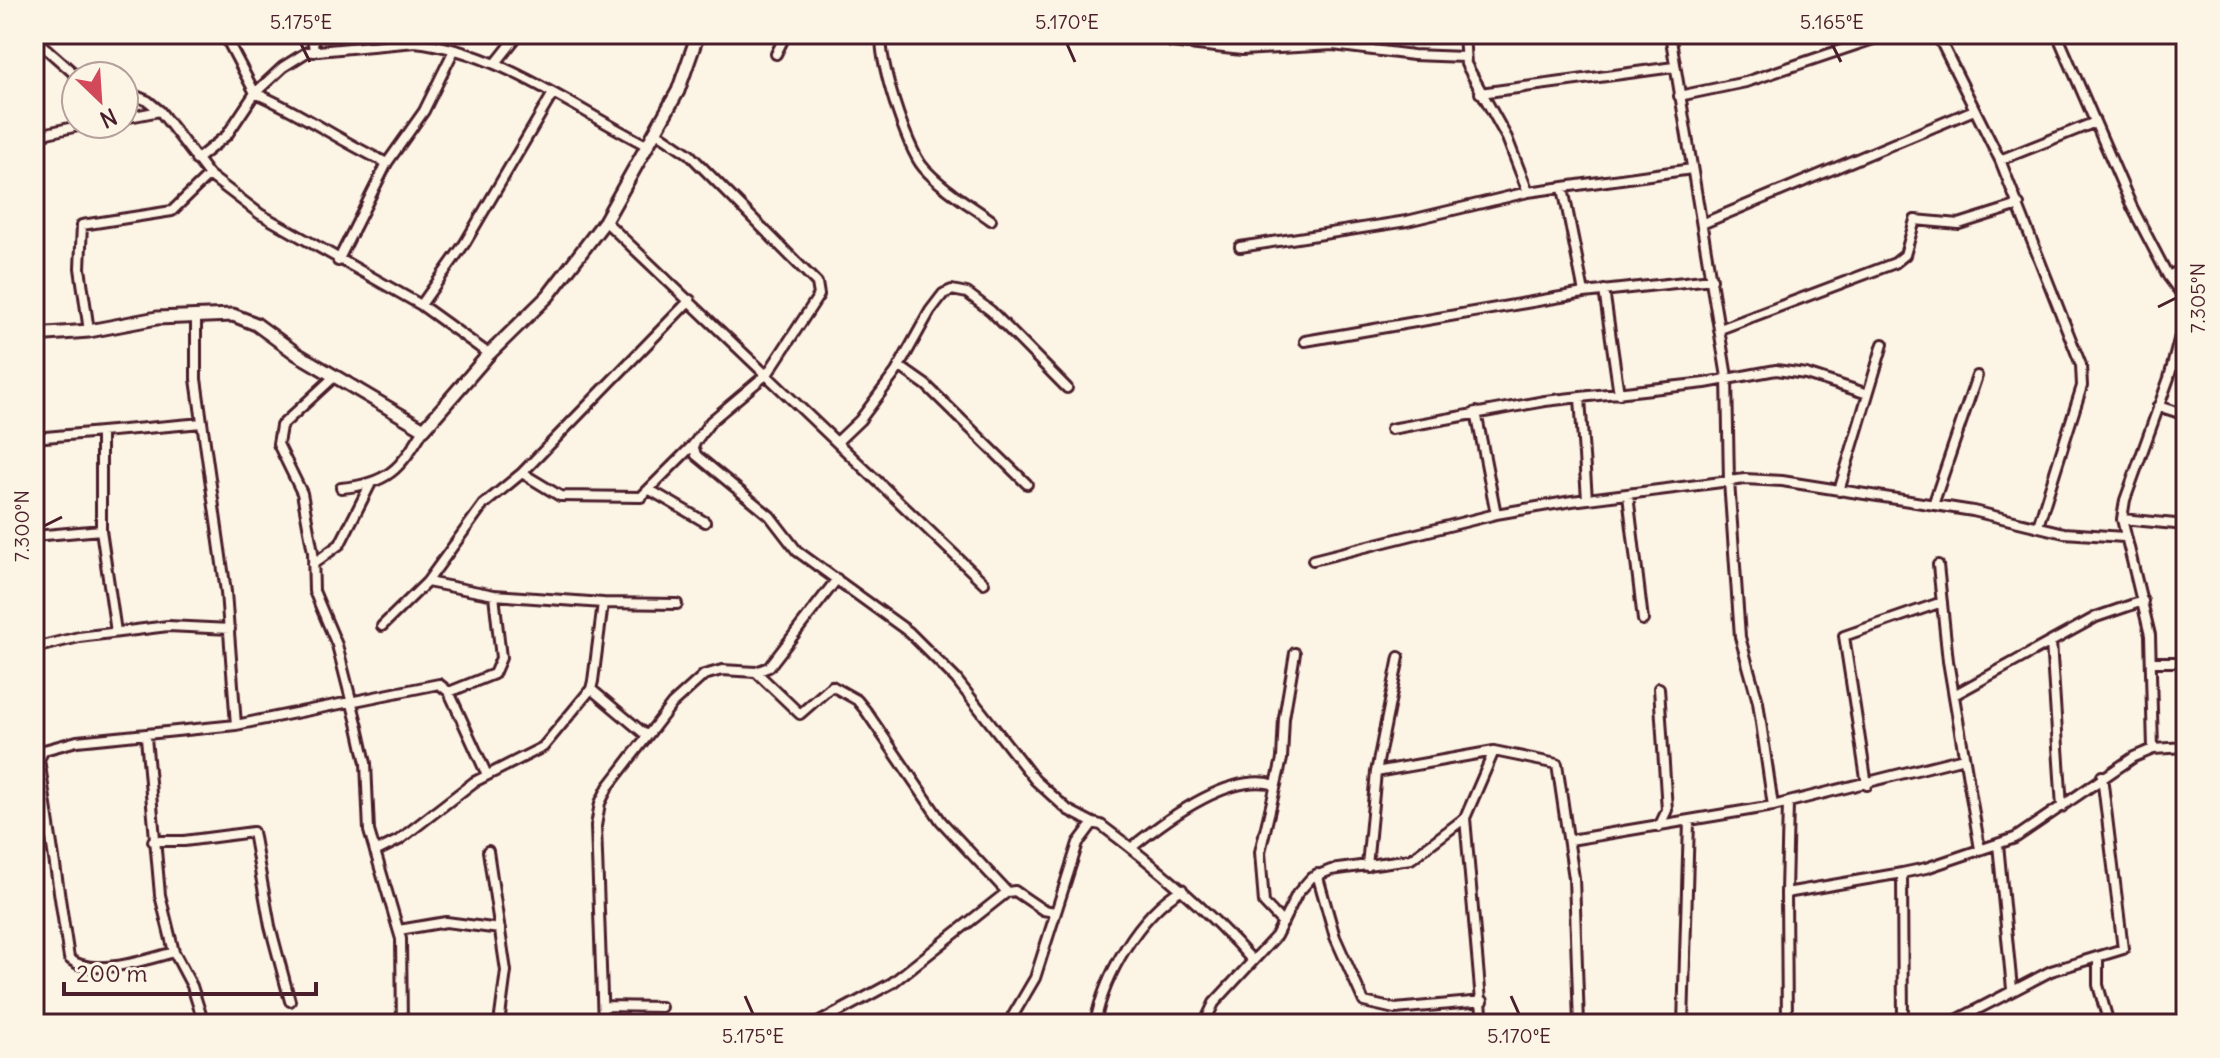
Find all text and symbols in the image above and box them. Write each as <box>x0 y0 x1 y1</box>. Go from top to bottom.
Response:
text: 5.175°E <box>270 9 332 34</box>
text: 5.170°E <box>1035 9 1099 34</box>
text: 5.165°E <box>1800 9 1864 34</box>
north arrow <box>60 60 140 140</box>
text: N <box>96 102 121 134</box>
text: 7.305°N <box>2185 263 2210 333</box>
text: 7.300°N <box>9 490 34 562</box>
scale bar <box>64 946 316 996</box>
text: 200 m <box>76 958 148 988</box>
text: 5.175°E <box>722 1023 784 1048</box>
text: 5.170°E <box>1487 1023 1551 1048</box>

